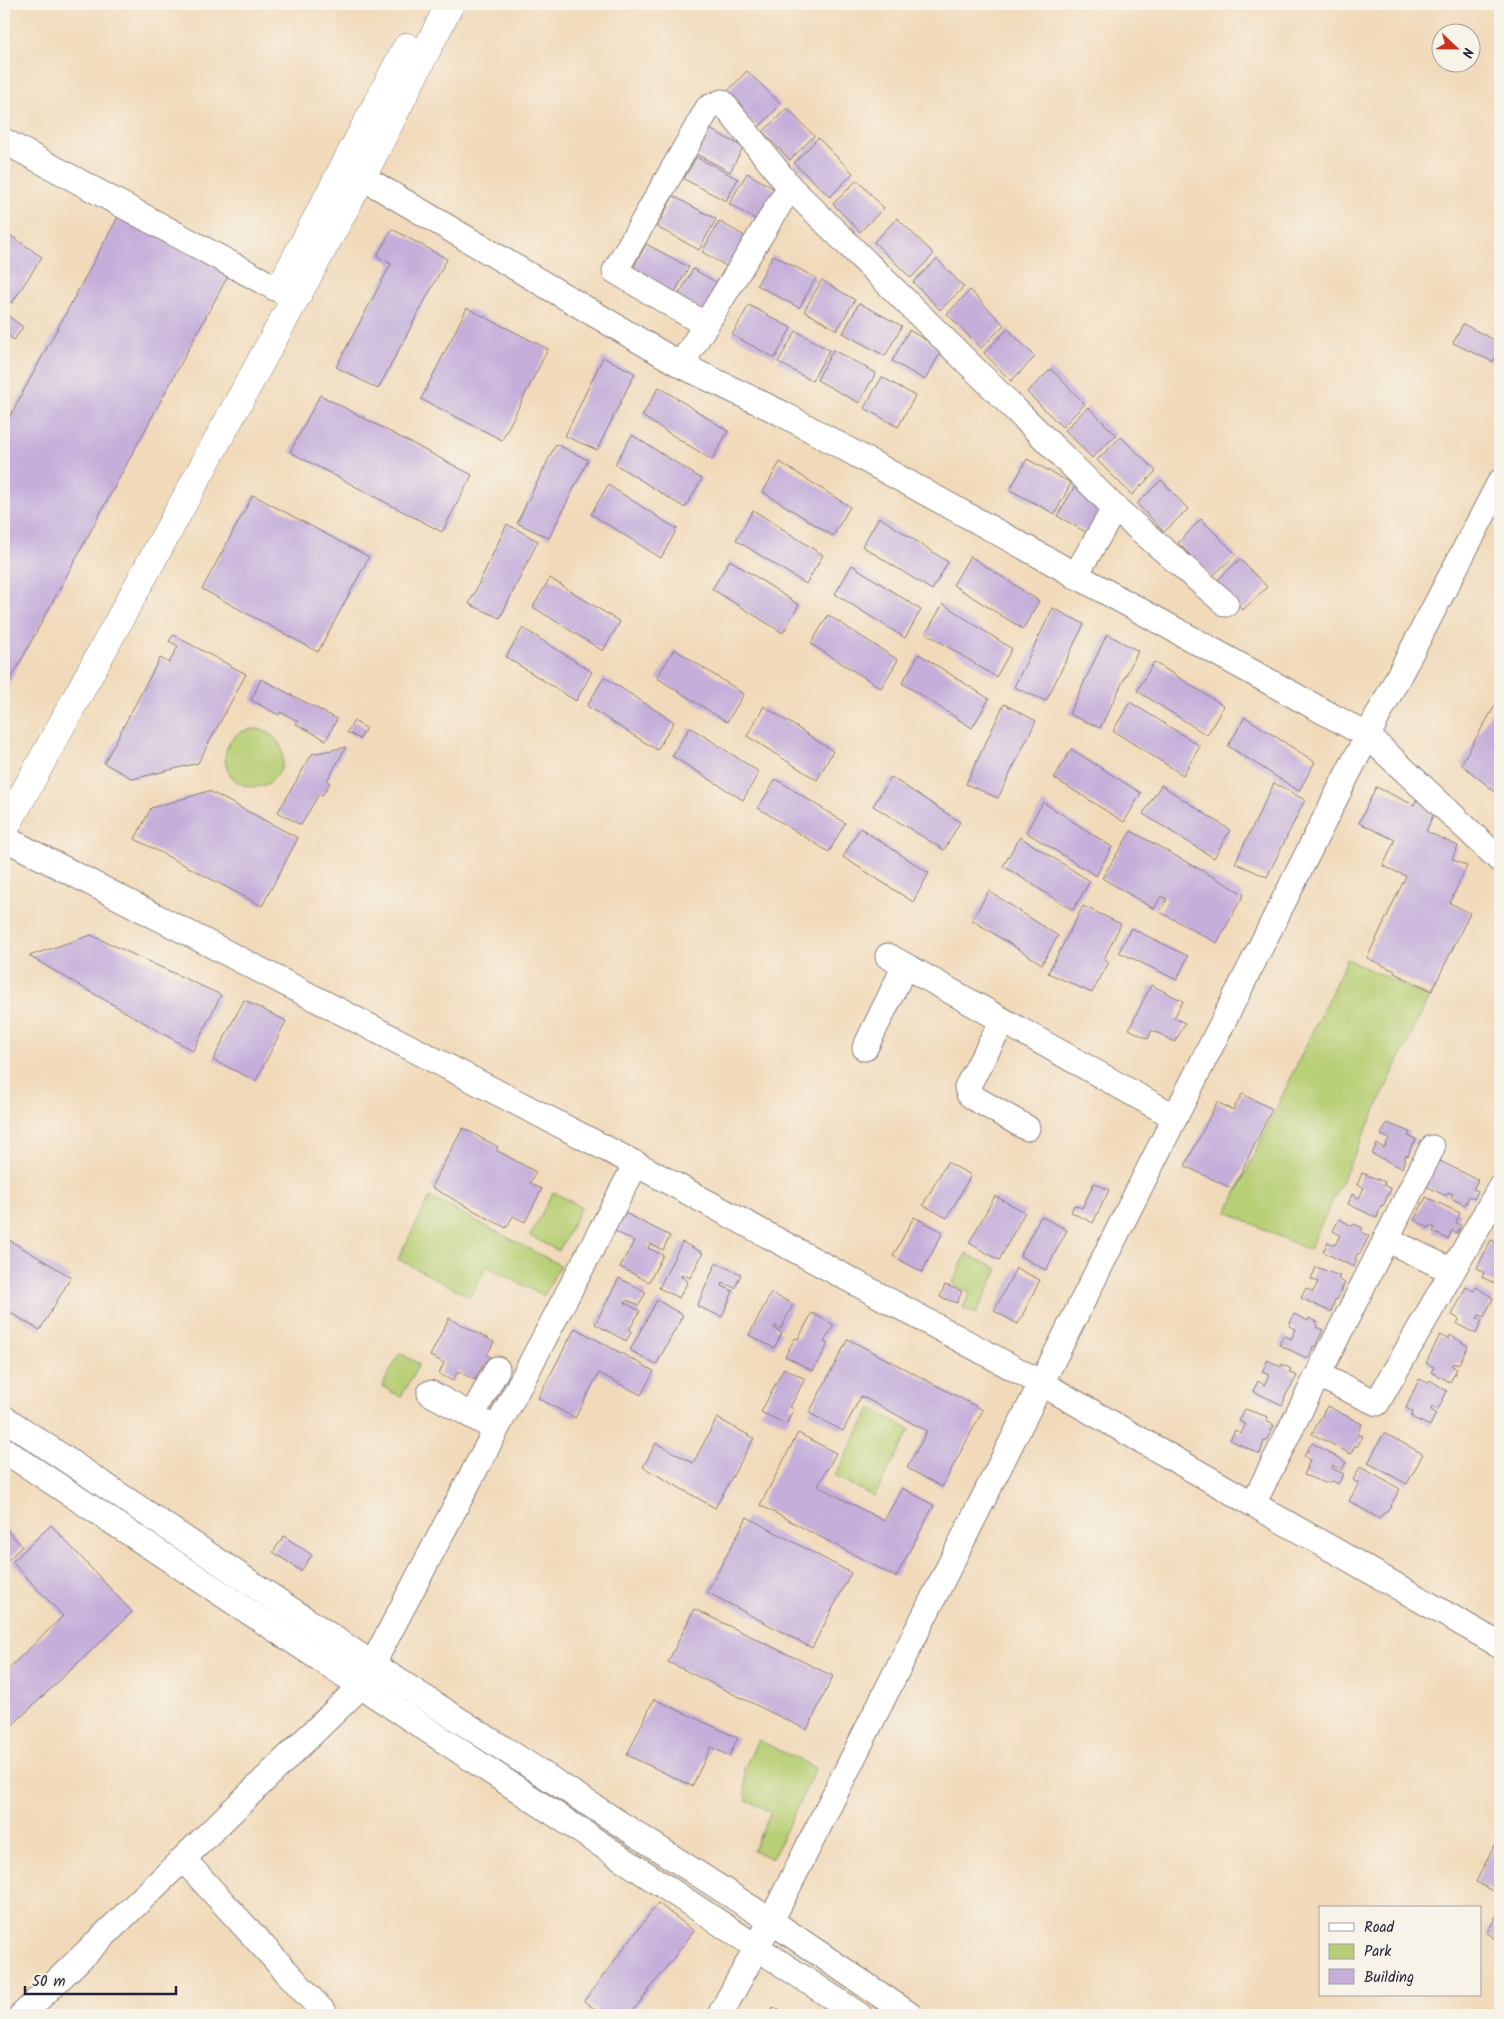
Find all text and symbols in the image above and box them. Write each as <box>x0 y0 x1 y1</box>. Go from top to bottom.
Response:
north arrow <box>1432 22 1482 72</box>
text: N <box>1455 44 1479 61</box>
legend <box>1319 1906 1482 1996</box>
text: Road <box>1364 1916 1395 1940</box>
text: Park <box>1364 1940 1392 1964</box>
scale bar <box>25 1964 176 1996</box>
text: Building <box>1364 1966 1414 1990</box>
text: 50 m <box>32 1970 66 1994</box>

